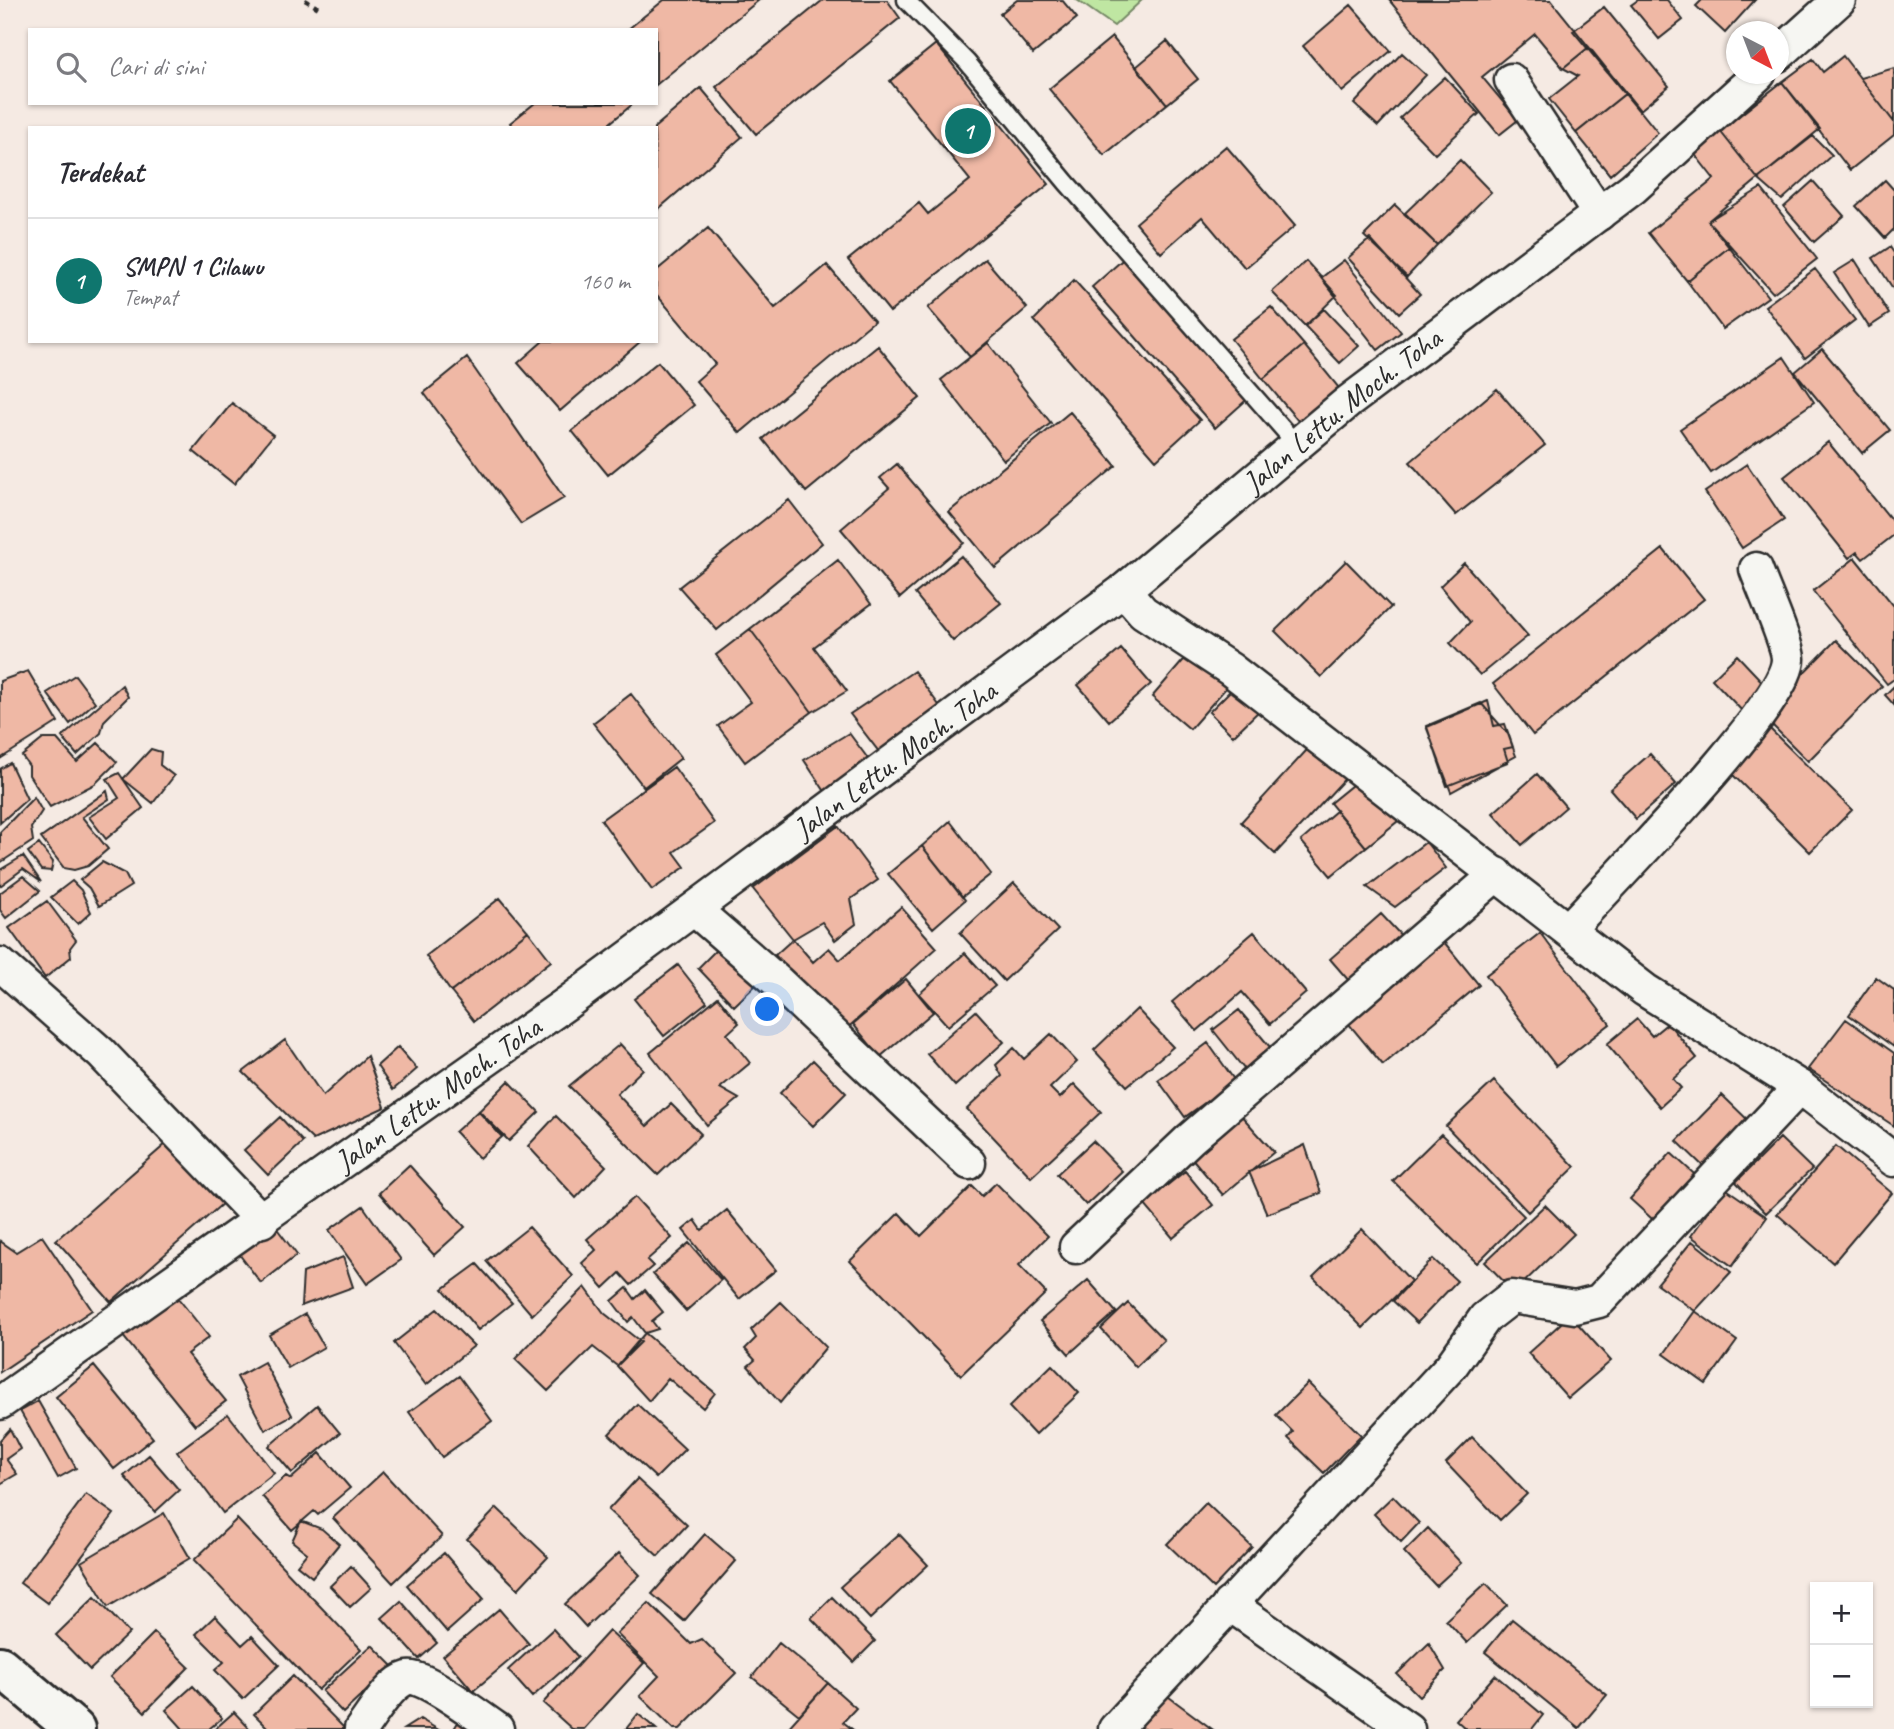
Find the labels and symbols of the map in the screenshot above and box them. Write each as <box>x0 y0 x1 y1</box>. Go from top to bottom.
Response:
north arrow <box>1726 21 1789 84</box>
pin: 1 <box>945 105 991 157</box>
street label: Jalan Lettu. Moch. Toha <box>1233 318 1451 503</box>
street label: Jalan Lettu. Moch. Toha <box>784 671 1006 849</box>
your location <box>750 992 784 1026</box>
street label: Jalan Lettu. Moch. Toha <box>326 1007 550 1181</box>

